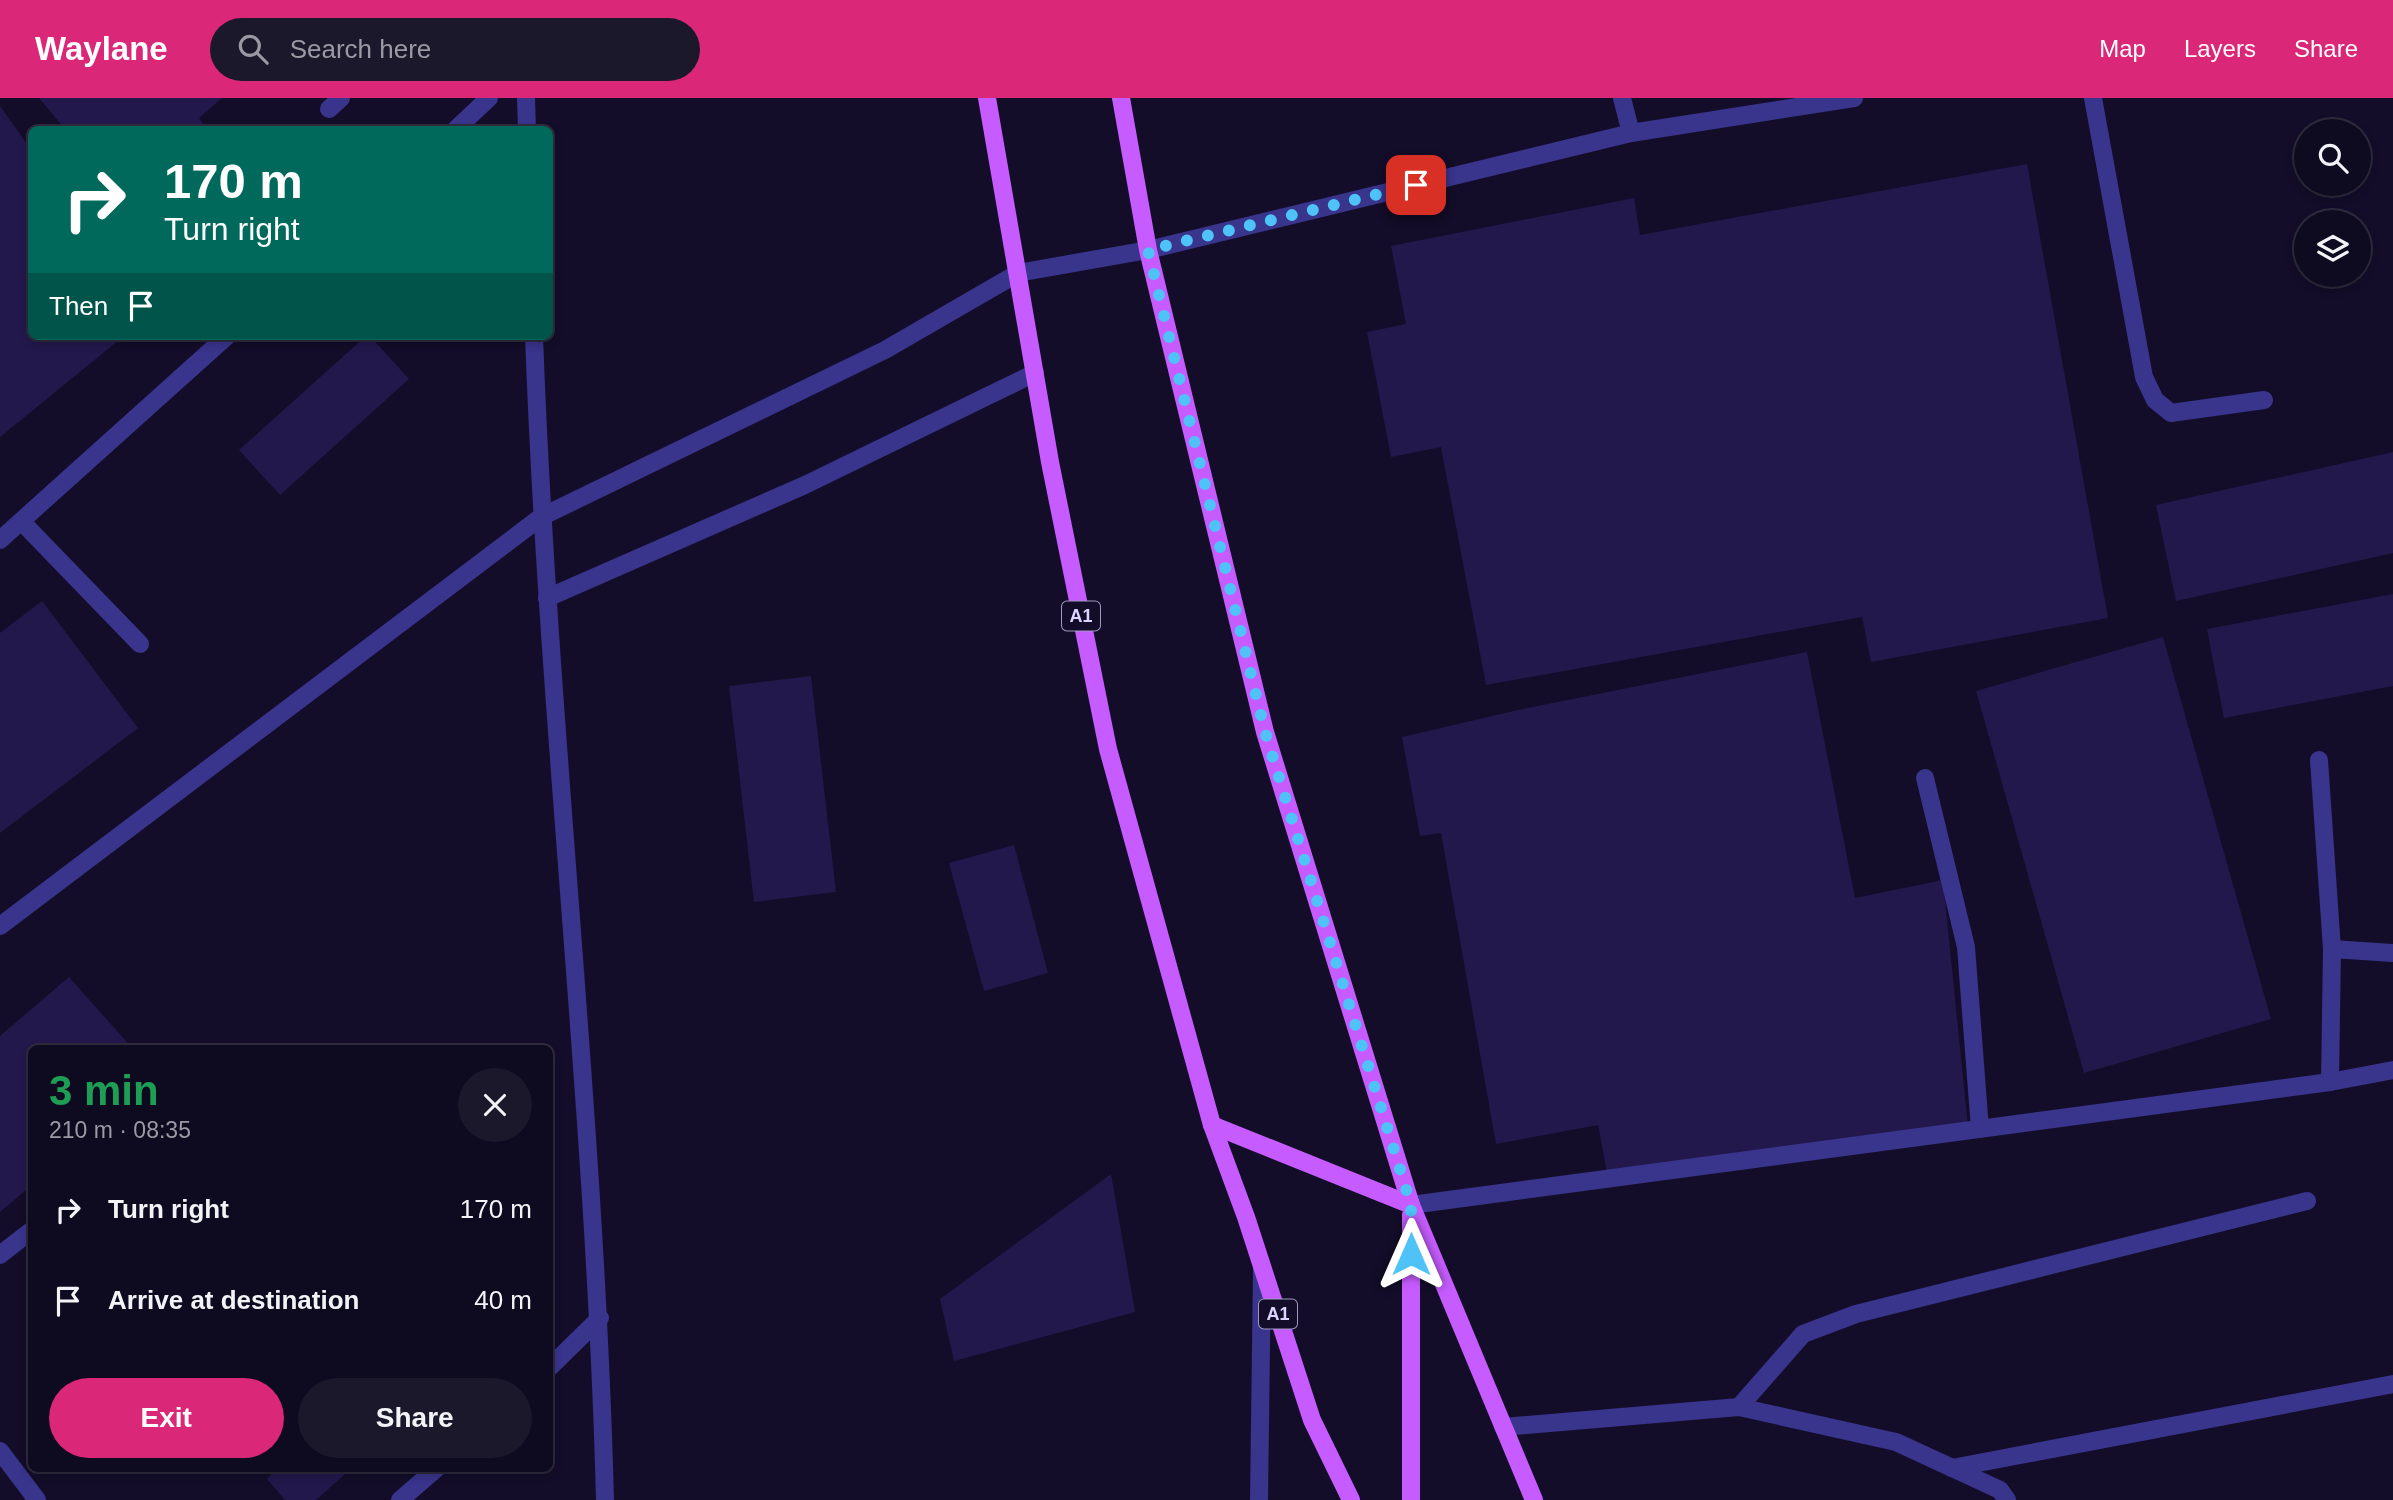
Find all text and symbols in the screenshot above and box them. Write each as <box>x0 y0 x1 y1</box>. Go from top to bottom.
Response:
search box <box>210 18 700 81</box>
text: Waylane <box>35 30 168 67</box>
icon: search <box>234 30 272 68</box>
text: Search here <box>290 34 431 64</box>
text: Map <box>2099 35 2146 62</box>
text: Layers <box>2184 35 2256 62</box>
text: Share <box>2294 35 2358 62</box>
map controls <box>2294 119 2371 287</box>
button: search <box>2294 119 2371 196</box>
icon: right <box>49 154 140 245</box>
text: 170 m <box>164 154 303 208</box>
pin <box>1386 155 1446 215</box>
icon: arrive <box>1397 166 1435 204</box>
button: layers <box>2294 210 2371 287</box>
text: Turn right <box>164 211 300 247</box>
icon: arrive <box>122 287 160 325</box>
text: Then <box>49 291 108 321</box>
road number: A1 <box>1062 602 1100 630</box>
text: 3 min <box>49 1067 159 1114</box>
button: close <box>458 1068 532 1142</box>
text: 210 m · 08:35 <box>49 1117 191 1143</box>
icon: right <box>49 1191 87 1229</box>
text: Turn right <box>108 1194 229 1224</box>
text: 170 m <box>460 1194 532 1224</box>
position arrow <box>1374 1217 1448 1291</box>
icon: arrive <box>49 1282 87 1320</box>
text: Arrive at destination <box>108 1285 359 1315</box>
text: 40 m <box>474 1285 532 1315</box>
road number: A1 <box>1259 1300 1297 1329</box>
button: Exit <box>49 1378 284 1458</box>
button: Share <box>298 1378 532 1458</box>

